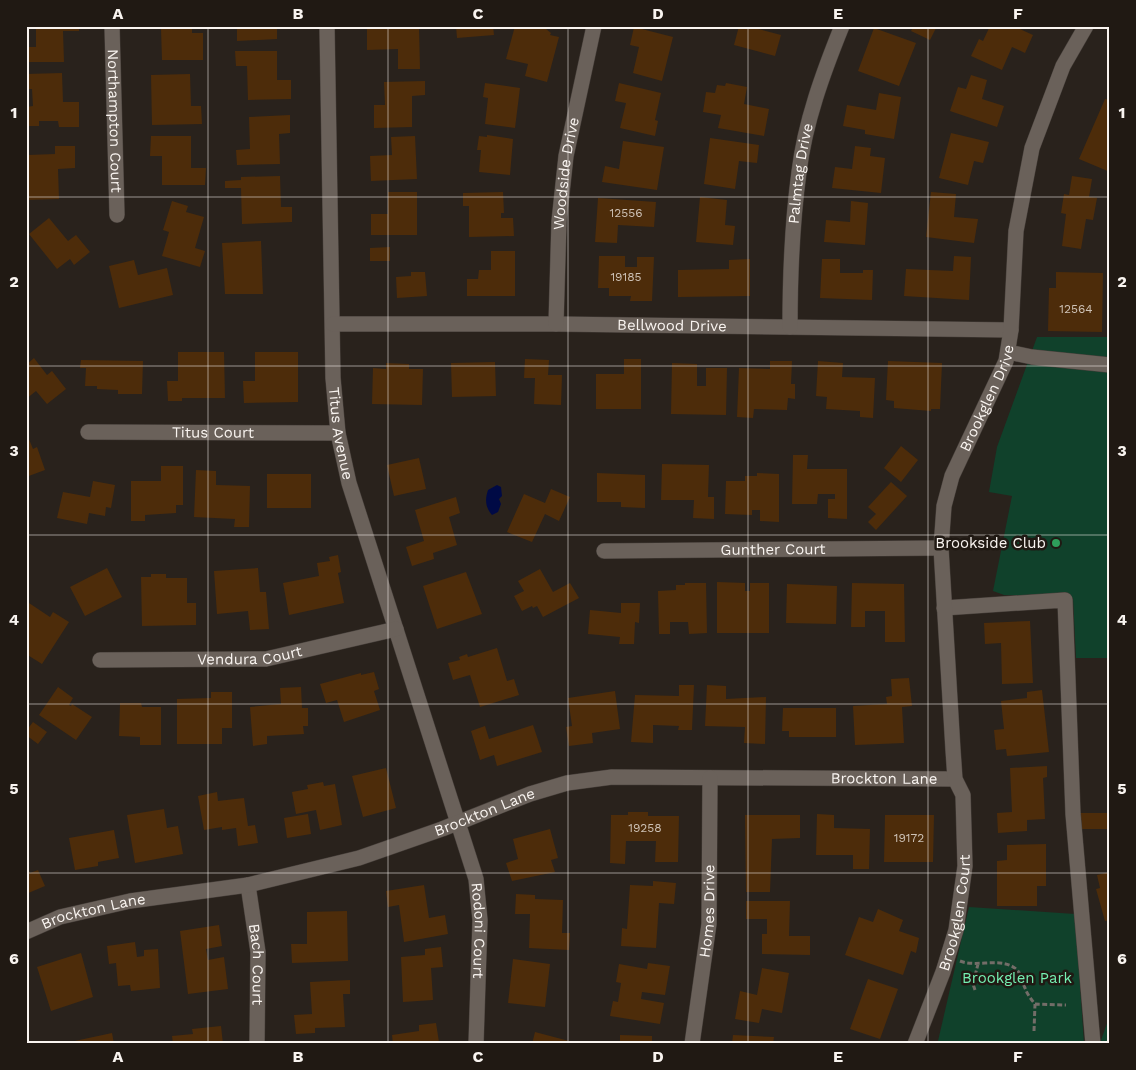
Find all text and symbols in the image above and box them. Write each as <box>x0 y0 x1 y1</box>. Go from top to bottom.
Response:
text: A <box>113 4 124 23</box>
text: B <box>293 4 304 23</box>
text: C <box>473 4 484 23</box>
text: D <box>652 4 664 23</box>
text: E <box>833 4 843 23</box>
text: F <box>1013 4 1023 23</box>
street label: Northampton Court <box>104 49 125 194</box>
text: 1 <box>11 103 17 122</box>
text: 1 <box>1119 103 1125 122</box>
street label: Woodside Drive <box>550 116 583 230</box>
street label: Palmtag Drive <box>785 121 817 225</box>
house number: 12556 <box>610 206 642 220</box>
house number: 19185 <box>610 270 642 284</box>
text: 2 <box>9 272 19 291</box>
text: 2 <box>1117 272 1127 291</box>
house number: 12564 <box>1059 302 1093 316</box>
street label: Bellwood Drive <box>617 316 727 335</box>
street label: Brookglen Drive <box>956 344 1017 454</box>
street label: Titus Avenue <box>325 386 357 481</box>
street label: Titus Court <box>172 423 255 442</box>
text: 3 <box>9 441 19 460</box>
text: 3 <box>1117 441 1127 460</box>
place label: Brookside Club <box>935 534 1046 552</box>
marker: Brookside Club <box>1050 537 1062 549</box>
street label: Gunther Court <box>720 540 826 559</box>
text: 4 <box>9 610 19 629</box>
text: 4 <box>1117 610 1127 629</box>
street label: Vendura Court <box>197 642 304 669</box>
street label: Brockton Lane <box>831 769 938 788</box>
text: 5 <box>9 779 19 798</box>
text: 5 <box>1117 779 1127 798</box>
street label: Brockton Lane <box>432 784 537 840</box>
house number: 19258 <box>628 821 662 835</box>
house number: 19172 <box>894 831 924 845</box>
street label: Brookglen Court <box>935 854 974 973</box>
street label: Homes Drive <box>695 865 718 959</box>
street label: Rodoni Court <box>467 882 489 979</box>
street label: Brockton Lane <box>38 890 147 933</box>
street label: Bach Court <box>245 922 267 1006</box>
text: 6 <box>9 949 19 968</box>
text: 6 <box>1117 949 1127 968</box>
park label: Brookglen Park <box>962 969 1073 987</box>
text: A <box>113 1047 124 1066</box>
text: B <box>293 1047 304 1066</box>
text: C <box>473 1047 484 1066</box>
text: D <box>652 1047 664 1066</box>
text: E <box>833 1047 843 1066</box>
text: F <box>1013 1047 1023 1066</box>

